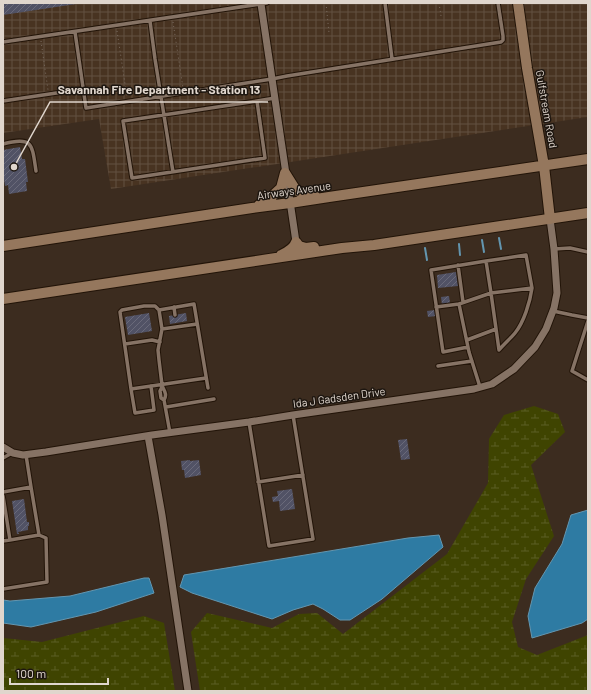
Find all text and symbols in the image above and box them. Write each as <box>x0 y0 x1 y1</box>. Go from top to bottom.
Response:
street label: Gulfstream Road <box>534 69 560 149</box>
callout: Savannah Fire Department - Station 13 <box>50 78 268 102</box>
text: Savannah Fire Department - Station 13 <box>58 82 260 96</box>
street label: Airways Avenue <box>256 178 332 202</box>
street label: Ida J Gadsden Drive <box>292 384 386 410</box>
scale bar <box>10 660 108 686</box>
text: 100 m <box>16 666 46 680</box>

